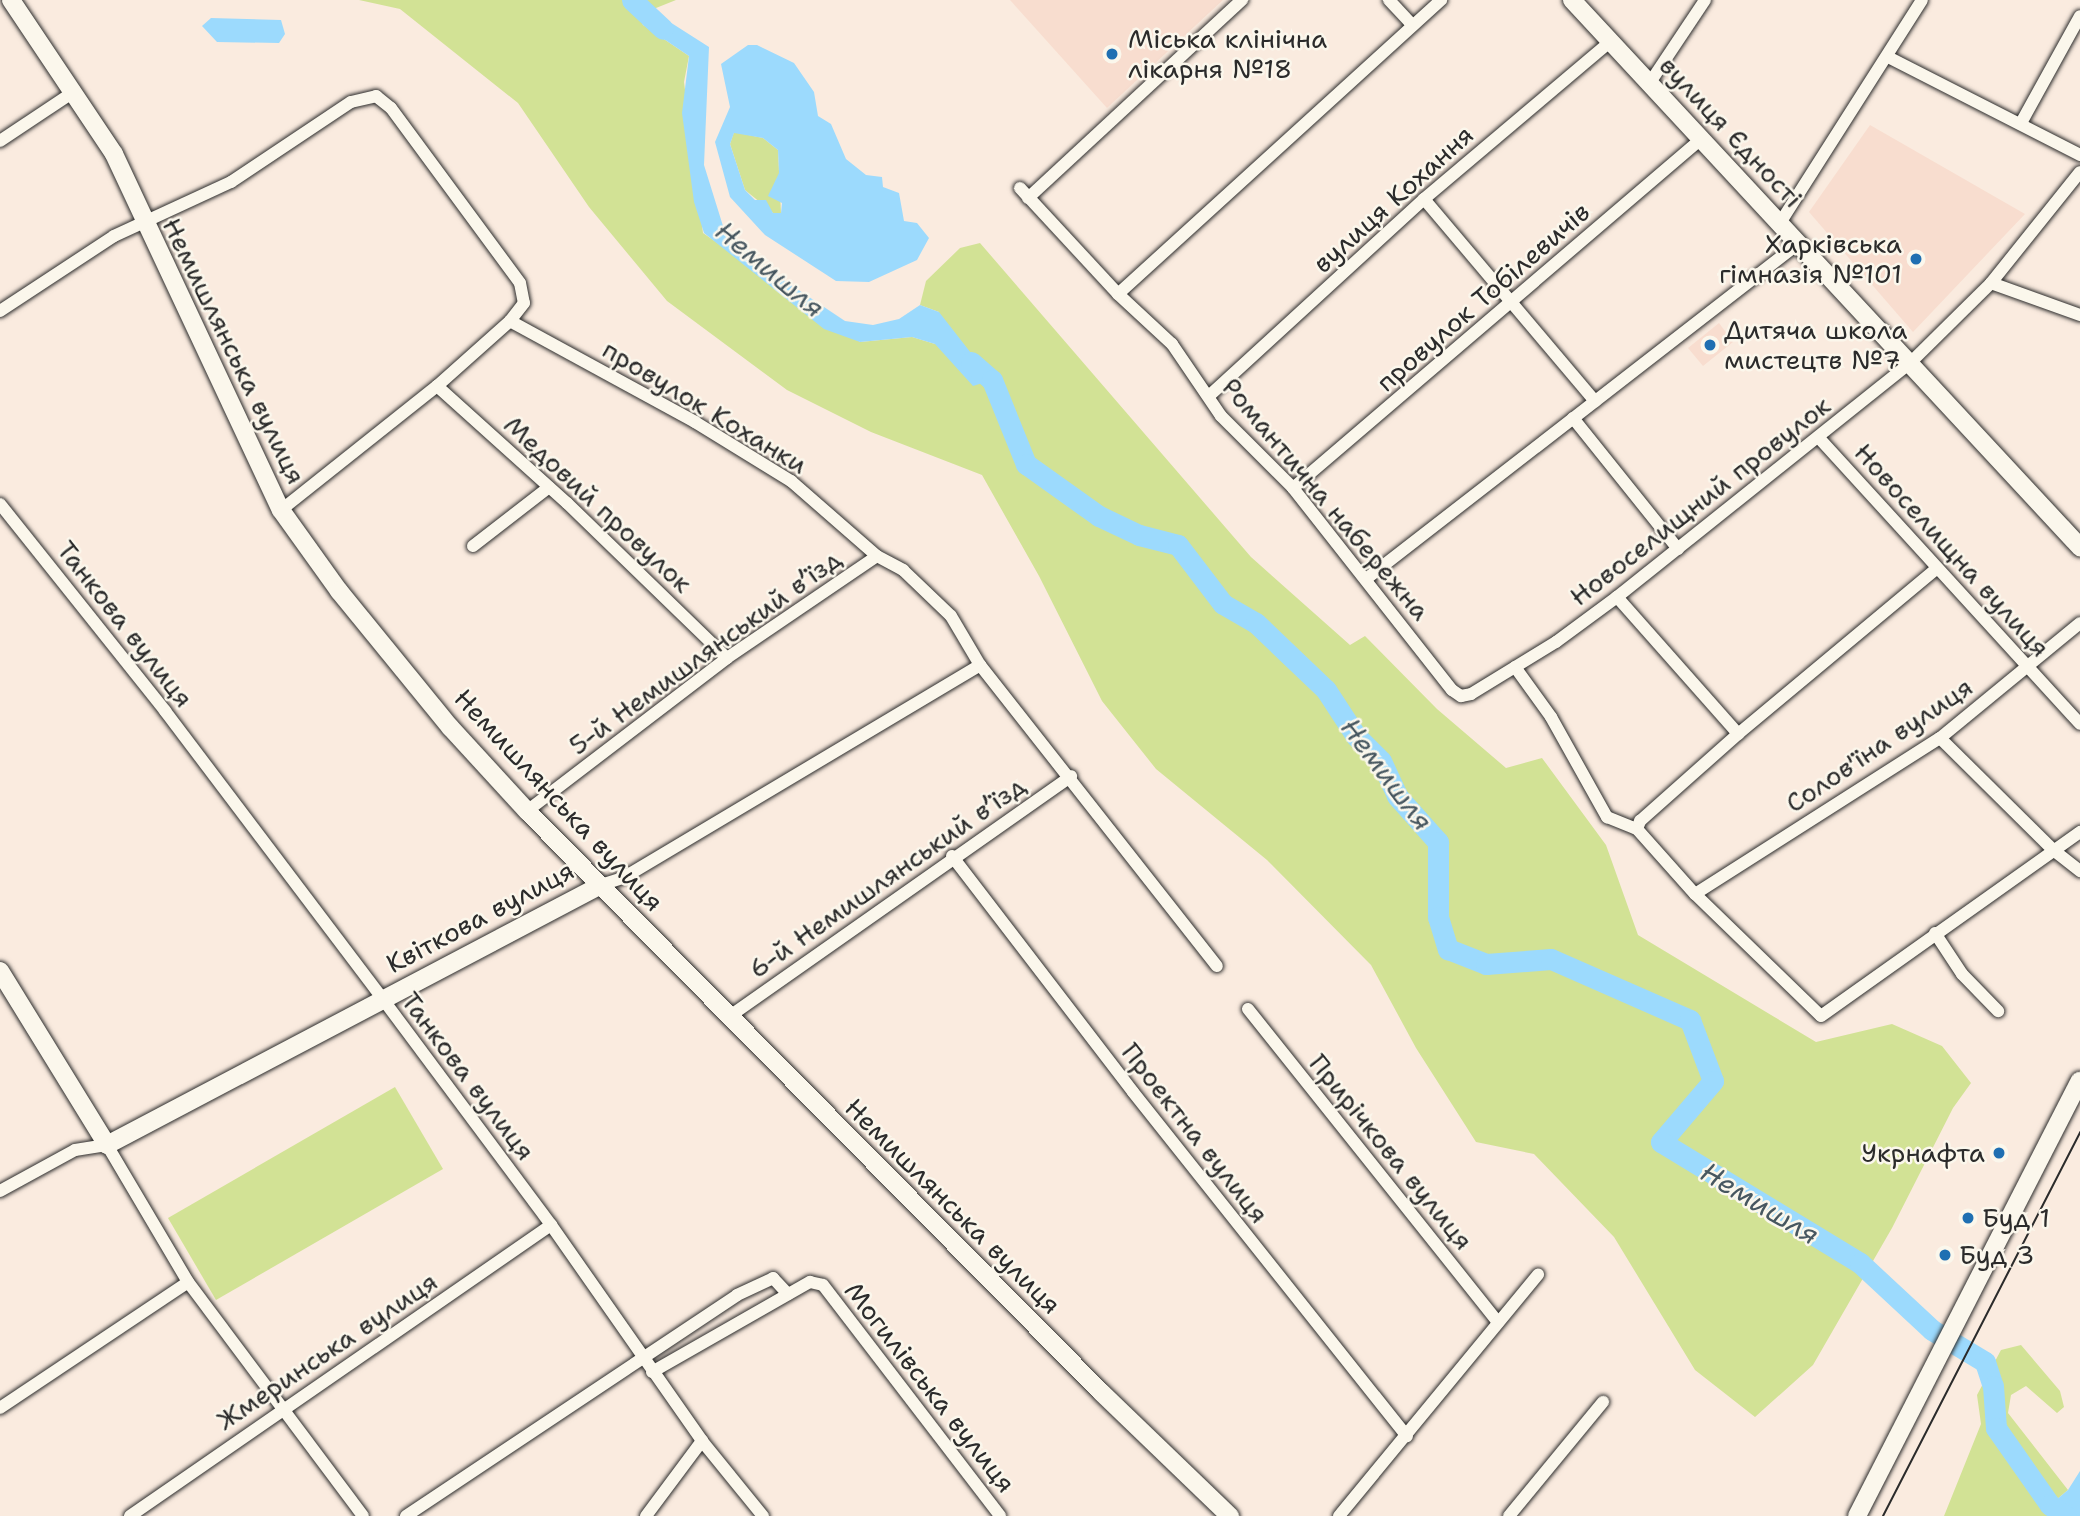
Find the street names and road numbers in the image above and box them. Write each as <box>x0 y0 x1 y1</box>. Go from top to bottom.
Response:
street label: вулиця Єдності <box>1653 50 1809 214</box>
street label: вулиця Кохання <box>1306 119 1480 279</box>
street label: провулок Тобілевичів <box>1370 196 1596 398</box>
street label: Немишлянська вулиця <box>156 213 312 489</box>
street label: провулок Коханки <box>597 334 813 480</box>
street label: Романтична набережна <box>1216 372 1436 626</box>
street label: Новоселищний провулок <box>1564 390 1836 612</box>
street label: Медовий провулок <box>498 409 698 599</box>
street label: Новоселищна вулиця <box>1848 437 2056 663</box>
street label: Танкова вулиця <box>50 535 200 713</box>
street label: 5-й Немишлянський в’їзд <box>563 543 847 761</box>
street label: Солов'їна вулиця <box>1780 671 1978 819</box>
street label: Немишлянська вулиця <box>448 683 670 917</box>
street label: 6-й Немишлянський в’їзд <box>743 769 1031 985</box>
street label: Квіткова вулиця <box>381 854 579 980</box>
street label: Танкова вулиця <box>395 986 541 1166</box>
street label: Проектна вулиця <box>1115 1037 1275 1229</box>
street label: Прирічкова вулиця <box>1303 1048 1479 1256</box>
street label: Немишлянська вулиця <box>839 1092 1067 1320</box>
street label: Жмеринська вулиця <box>211 1266 443 1436</box>
street label: Могилівська вулиця <box>838 1275 1022 1499</box>

